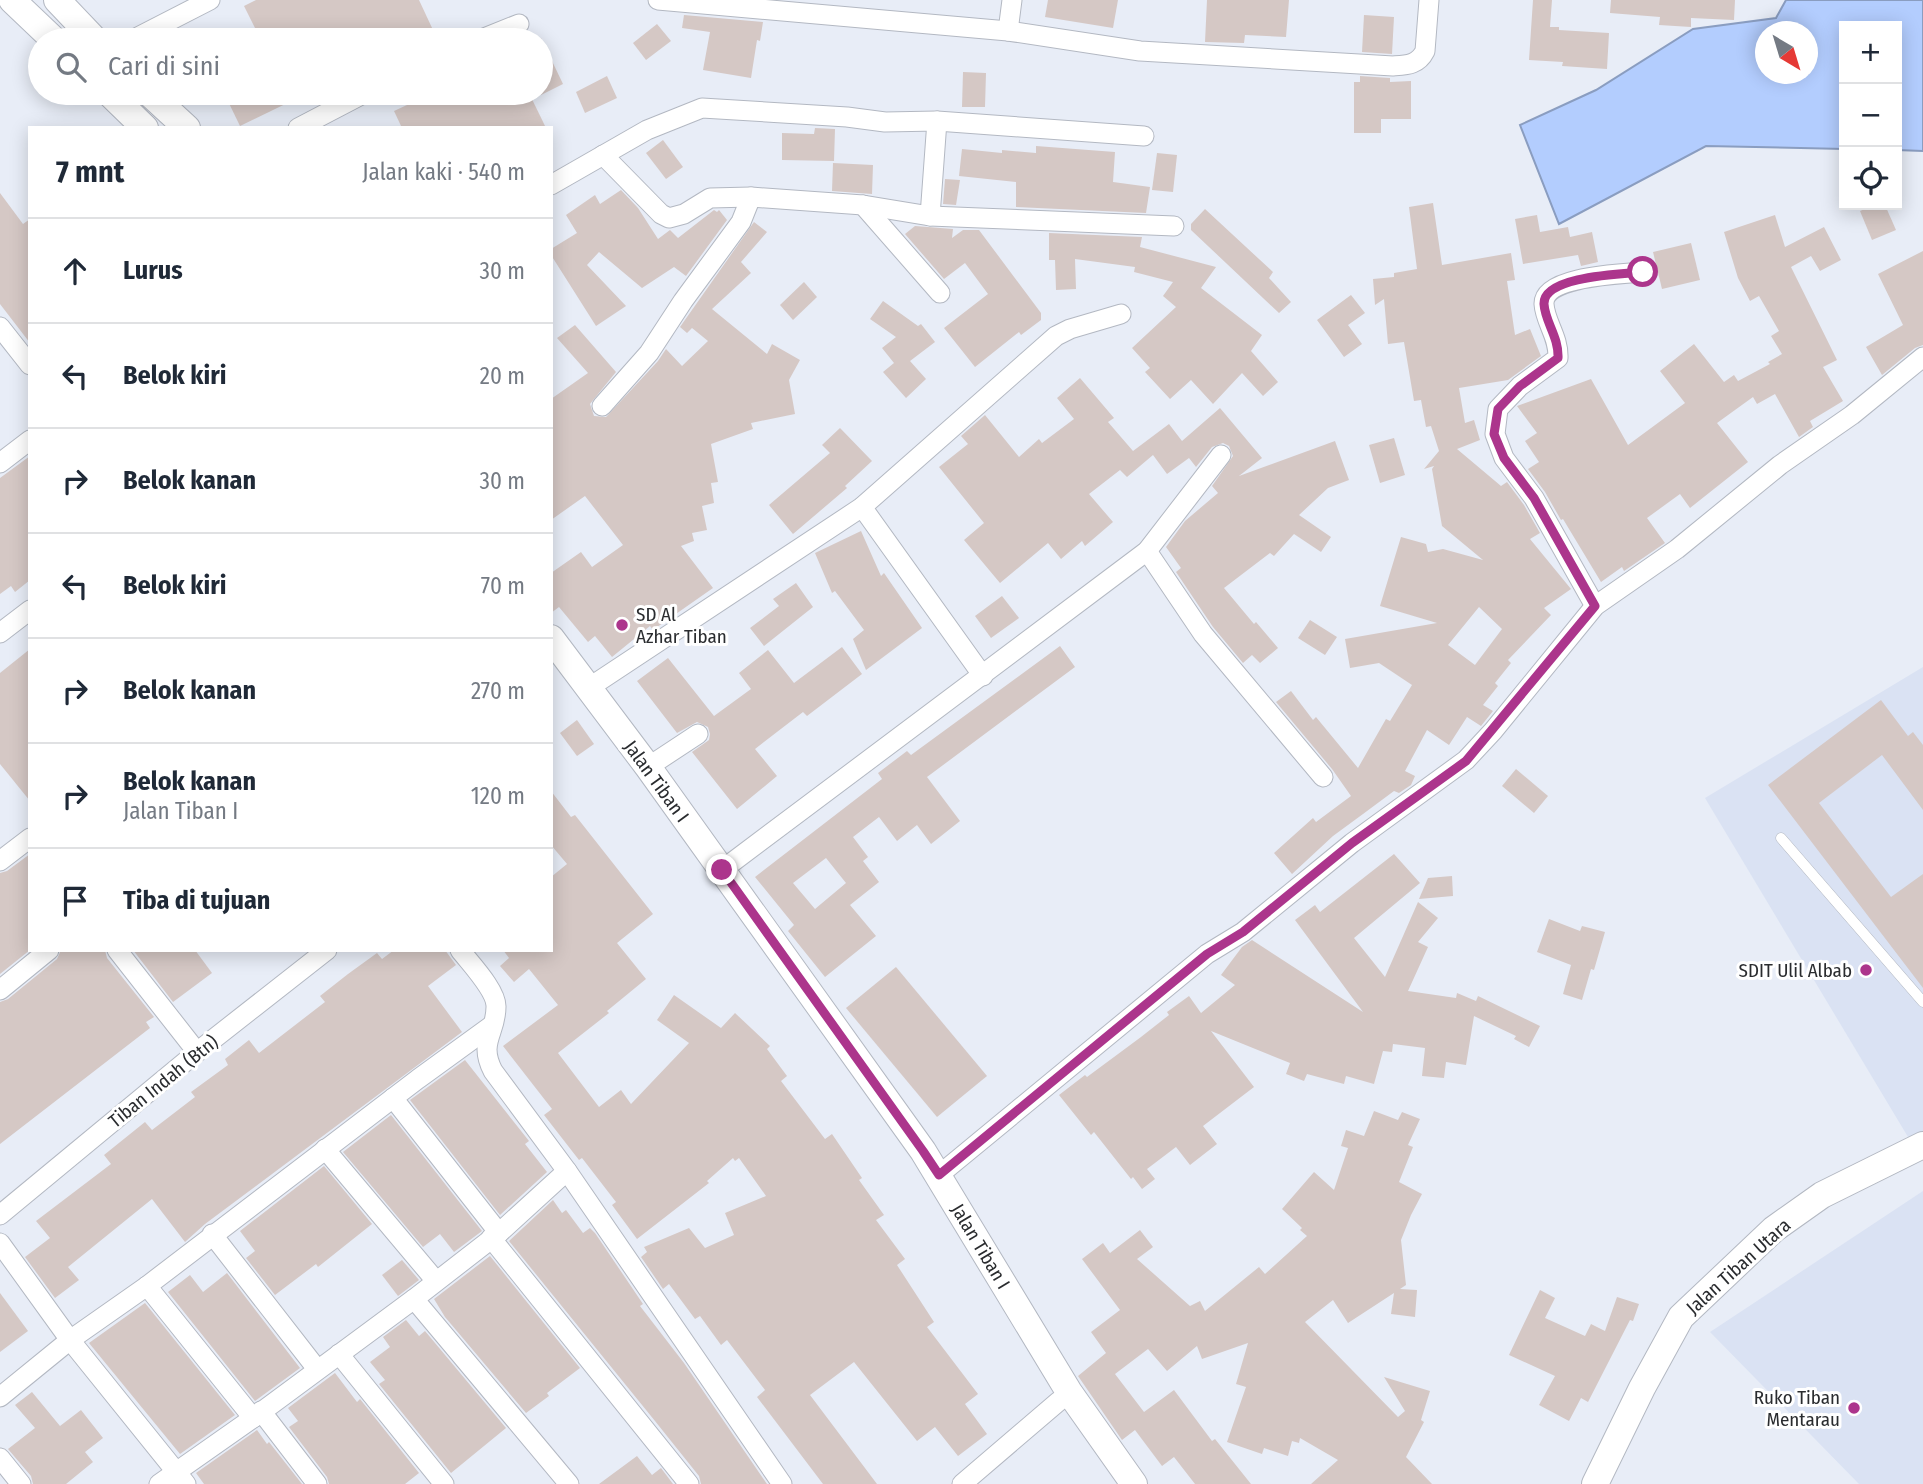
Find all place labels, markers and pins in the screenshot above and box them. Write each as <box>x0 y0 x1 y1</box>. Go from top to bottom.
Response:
place label: SD Al Azhar Tiban <box>636 603 727 648</box>
marker: SD Al Azhar Tiban <box>614 617 630 633</box>
place label: SDIT Ulil Albab <box>1738 959 1852 982</box>
marker: SDIT Ulil Albab <box>1858 962 1874 978</box>
place label: Ruko Tiban Mentarau <box>1754 1386 1840 1431</box>
marker: Ruko Tiban Mentarau <box>1846 1400 1862 1416</box>

